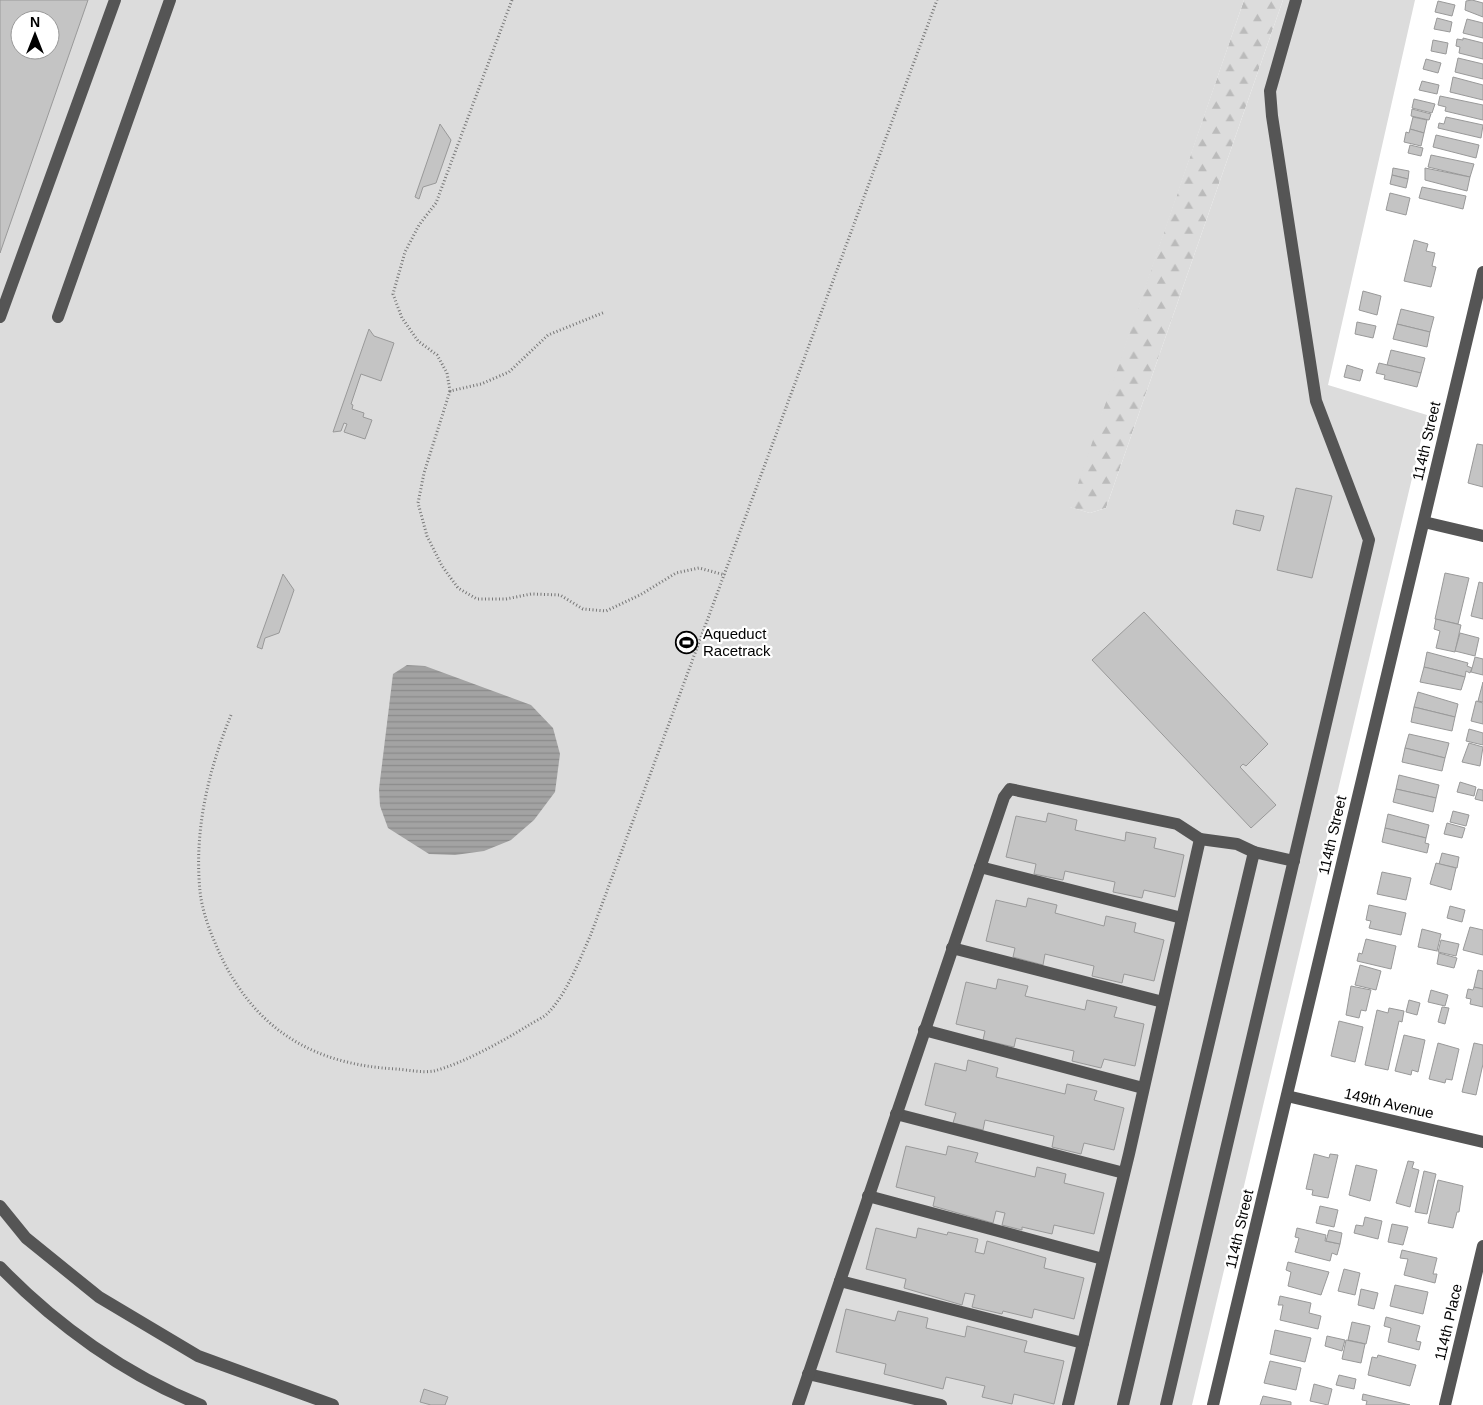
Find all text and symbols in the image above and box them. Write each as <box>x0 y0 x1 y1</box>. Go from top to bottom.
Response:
north arrow <box>10 10 60 60</box>
text: N <box>30 14 40 30</box>
street label: 114th Street <box>1409 399 1444 482</box>
place label: Aqueduct Racetrack <box>703 625 771 659</box>
sports icon: Aqueduct Racetrack <box>675 630 699 654</box>
street label: 114th Street <box>1315 793 1350 876</box>
street label: 149th Avenue <box>1343 1084 1435 1122</box>
street label: 114th Street <box>1222 1187 1257 1270</box>
street label: 114th Place <box>1431 1282 1465 1362</box>

